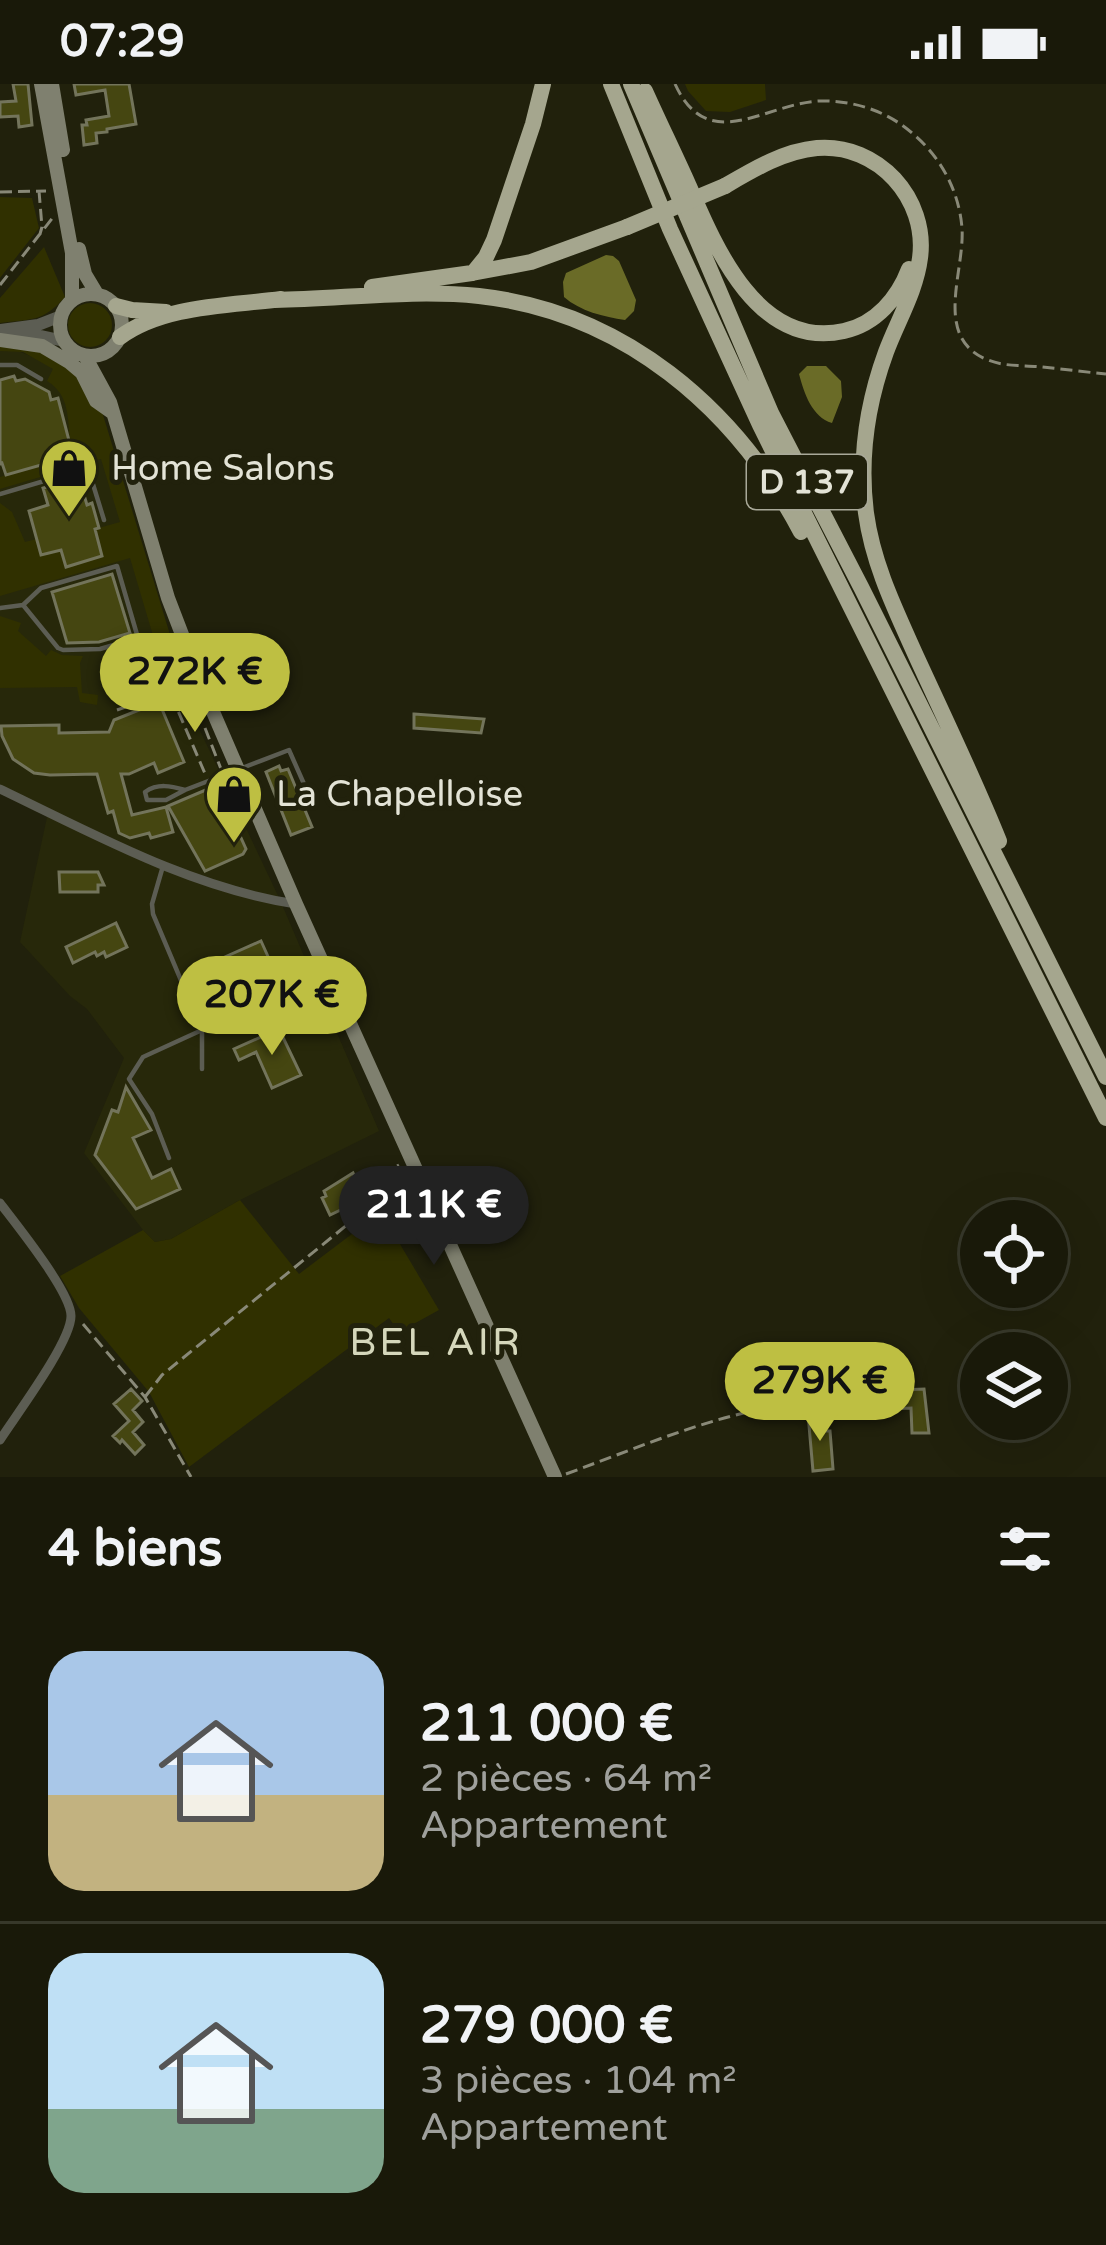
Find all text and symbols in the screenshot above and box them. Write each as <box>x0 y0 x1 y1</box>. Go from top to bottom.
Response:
text: 07:29 <box>60 15 185 69</box>
shop icon: Home Salons <box>38 437 100 519</box>
place label: Home Salons <box>111 447 335 490</box>
road number: D 137 <box>747 455 867 509</box>
pin: 272K € <box>97 633 293 735</box>
text: 272K € <box>127 648 263 695</box>
shop icon: La Chapelloise <box>203 763 265 845</box>
place label: La Chapelloise <box>276 773 523 816</box>
pin: 207K € <box>174 956 370 1058</box>
text: 207K € <box>204 971 340 1018</box>
pin: 211K € <box>336 1166 532 1268</box>
text: 211K € <box>366 1181 502 1228</box>
map controls <box>960 1200 1068 1440</box>
button: locate <box>960 1200 1068 1308</box>
district label: BEL AIR <box>349 1319 523 1366</box>
button: layers <box>960 1332 1068 1440</box>
pin: 279K € <box>722 1342 918 1444</box>
text: 279K € <box>752 1357 888 1404</box>
icon: filters <box>992 1516 1058 1582</box>
text: 4 biens <box>48 1518 223 1580</box>
text: 211 000 € <box>420 1693 673 1755</box>
icon: home <box>144 1699 288 1843</box>
text: 2 pièces · 64 m² <box>420 1755 712 1802</box>
text: Appartement <box>420 1802 668 1849</box>
text: 279 000 € <box>420 1995 673 2057</box>
icon: home <box>144 2001 288 2145</box>
text: 3 pièces · 104 m² <box>420 2057 737 2104</box>
text: Appartement <box>420 2104 668 2151</box>

